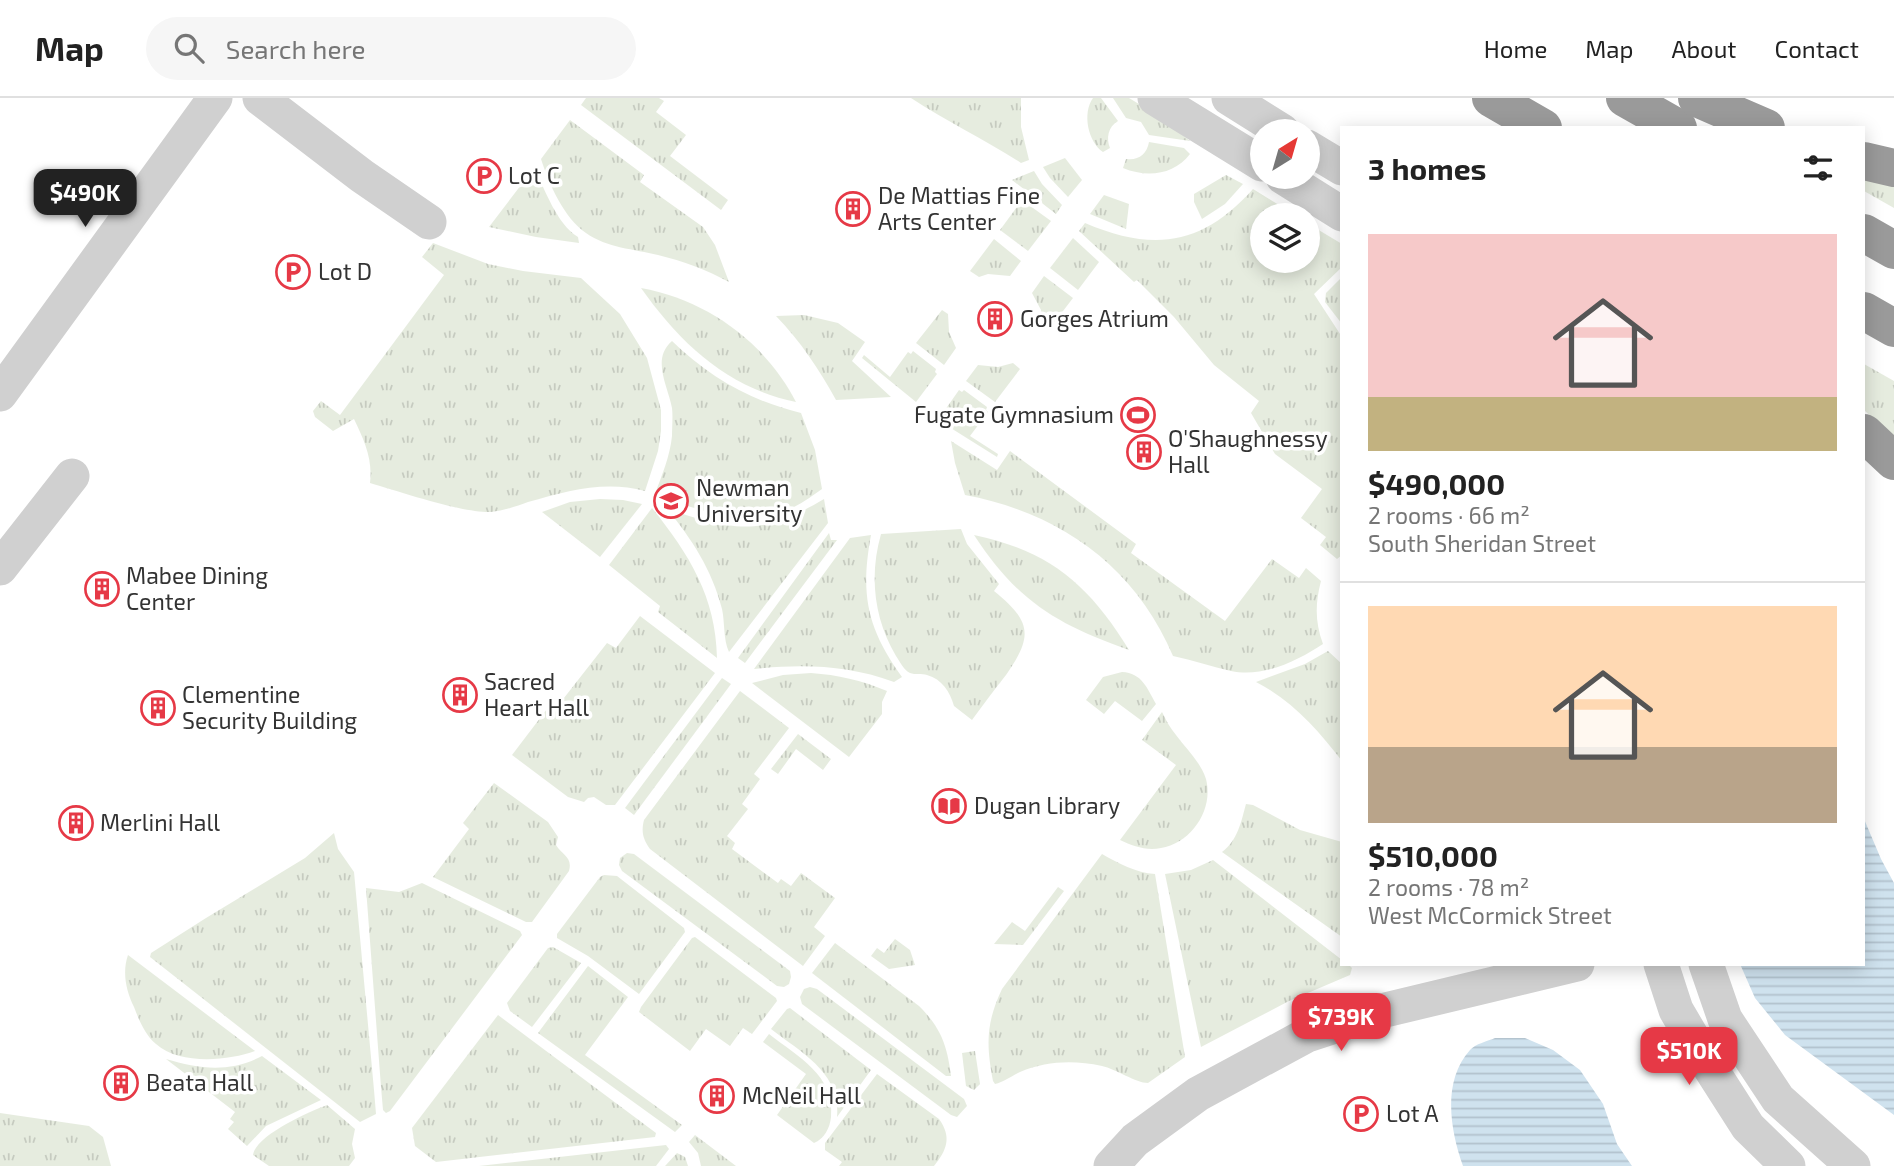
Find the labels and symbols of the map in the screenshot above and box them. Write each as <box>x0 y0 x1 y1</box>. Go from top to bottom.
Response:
north arrow <box>1250 119 1320 189</box>
parking icon: Lot C <box>465 157 503 195</box>
place label: Lot C <box>508 161 560 189</box>
pin: $490K <box>36 170 134 229</box>
place label: De Mattias Fine Arts Center <box>878 181 1040 235</box>
building icon: De Mattias Fine Arts Center <box>834 190 872 228</box>
parking icon: Lot D <box>274 253 312 291</box>
place label: Lot D <box>318 257 372 285</box>
building icon: Gorges Atrium <box>976 300 1014 338</box>
place label: Gorges Atrium <box>1020 304 1169 332</box>
sports icon: Fugate Gymnasium <box>1119 396 1157 434</box>
place label: Fugate Gymnasium <box>914 400 1114 428</box>
place label: O'Shaughnessy Hall <box>1168 424 1328 478</box>
building icon: O'Shaughnessy Hall <box>1125 433 1163 471</box>
place label: Newman University <box>696 473 802 527</box>
school or university icon: Newman University <box>652 482 690 520</box>
place label: Mabee Dining Center <box>126 561 268 615</box>
building icon: Mabee Dining Center <box>83 570 121 608</box>
place label: Sacred Heart Hall <box>484 667 589 721</box>
building icon: Sacred Heart Hall <box>441 676 479 714</box>
place label: Clementine Security Building <box>182 680 357 734</box>
building icon: Clementine Security Building <box>139 689 177 727</box>
library icon: Dugan Library <box>930 787 968 825</box>
place label: Dugan Library <box>974 791 1120 819</box>
building icon: Merlini Hall <box>57 804 95 842</box>
place label: Merlini Hall <box>100 808 220 836</box>
pin: $739K <box>1292 993 1390 1053</box>
pin: $510K <box>1640 1028 1738 1087</box>
building icon: Beata Hall <box>102 1064 140 1102</box>
place label: Beata Hall <box>146 1068 254 1096</box>
building icon: McNeil Hall <box>698 1077 736 1115</box>
place label: McNeil Hall <box>742 1081 861 1109</box>
parking icon: Lot A <box>1342 1095 1380 1133</box>
place label: Lot A <box>1386 1099 1439 1127</box>

